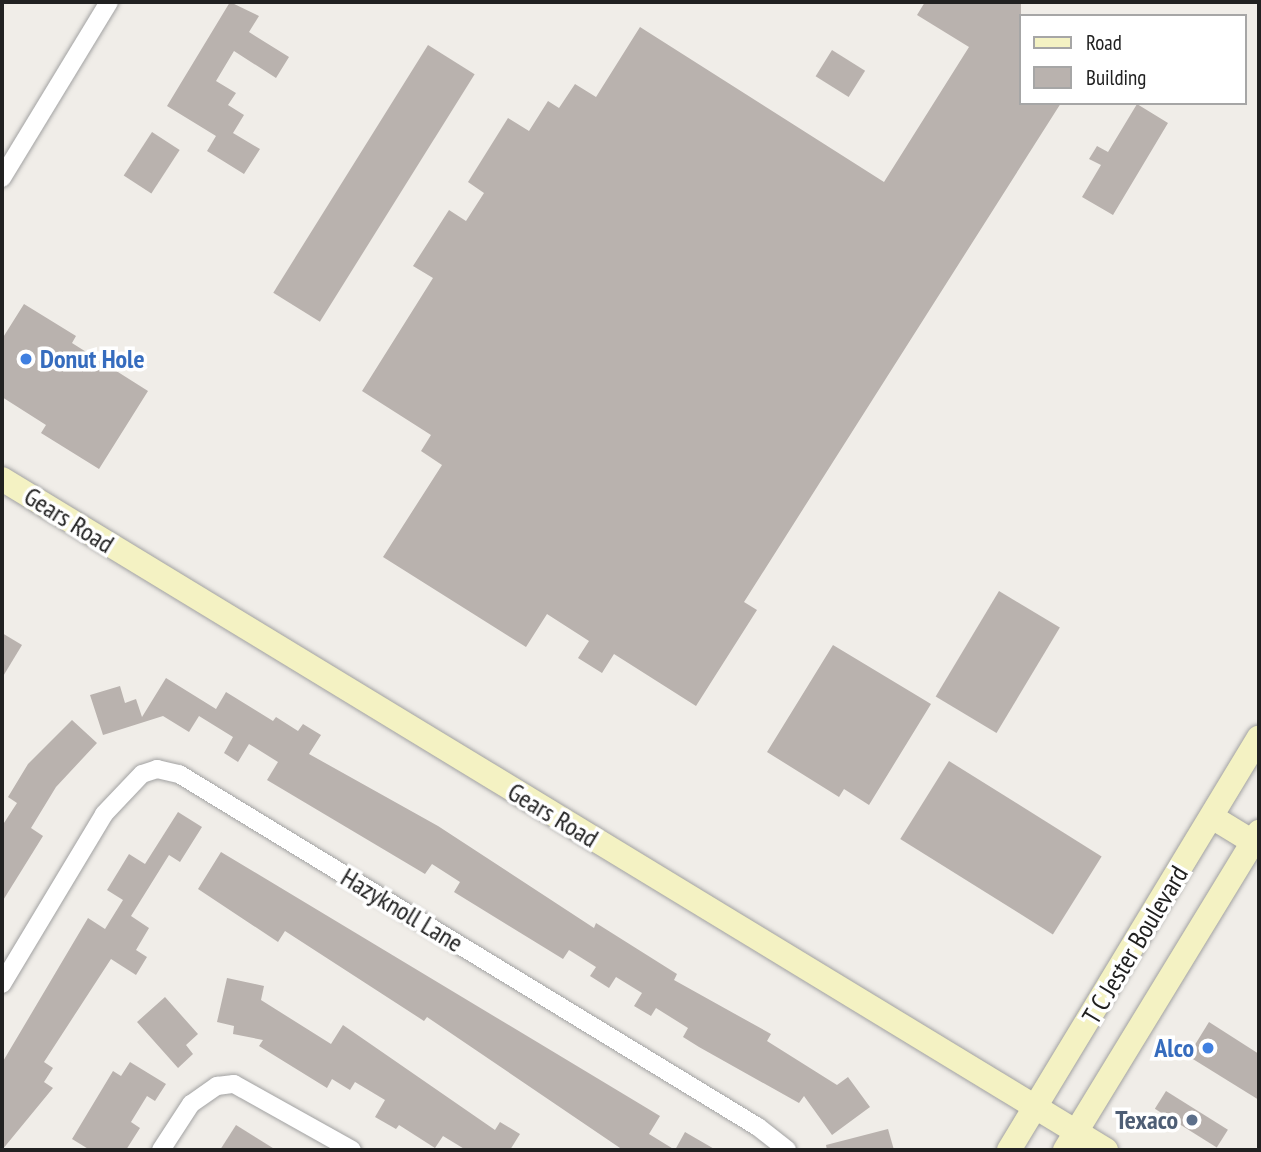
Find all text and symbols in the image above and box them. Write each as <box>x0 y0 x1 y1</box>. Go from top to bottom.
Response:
legend <box>1020 14 1247 105</box>
text: Road <box>1086 29 1122 56</box>
text: Building <box>1086 64 1146 91</box>
place label: Donut Hole <box>40 343 145 375</box>
marker: Donut Hole <box>18 351 34 367</box>
street label: Gears Road <box>18 480 120 560</box>
street label: Gears Road <box>502 776 604 854</box>
street label: T C Jester Boulevard <box>1075 860 1195 1030</box>
street label: Hazyknoll Lane <box>335 861 469 959</box>
place label: Alco <box>1154 1032 1194 1064</box>
marker: Alco <box>1200 1040 1216 1056</box>
place label: Texaco <box>1115 1104 1178 1136</box>
marker: Texaco <box>1184 1112 1200 1128</box>

